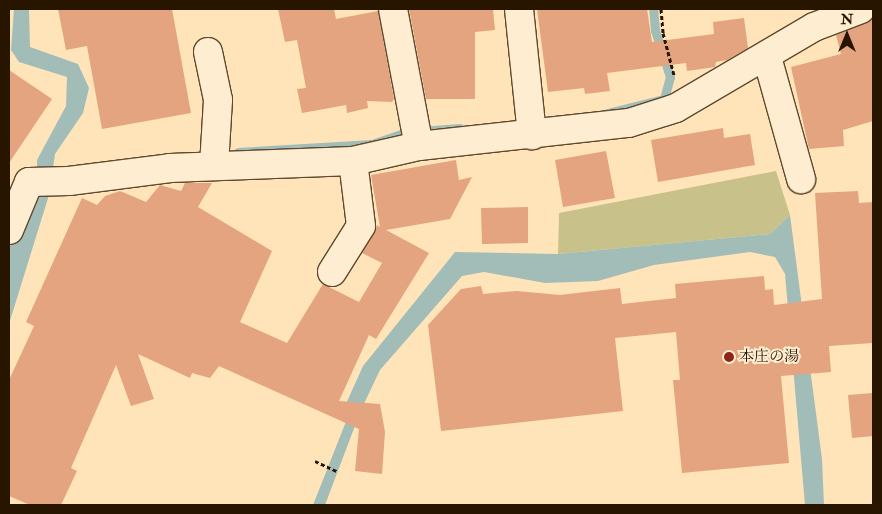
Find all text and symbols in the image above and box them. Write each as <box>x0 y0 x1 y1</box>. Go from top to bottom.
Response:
north arrow <box>822 10 872 60</box>
text: N <box>841 11 853 28</box>
place label: 本庄の湯 <box>739 348 799 366</box>
marker: 本庄の湯 <box>723 351 735 363</box>

